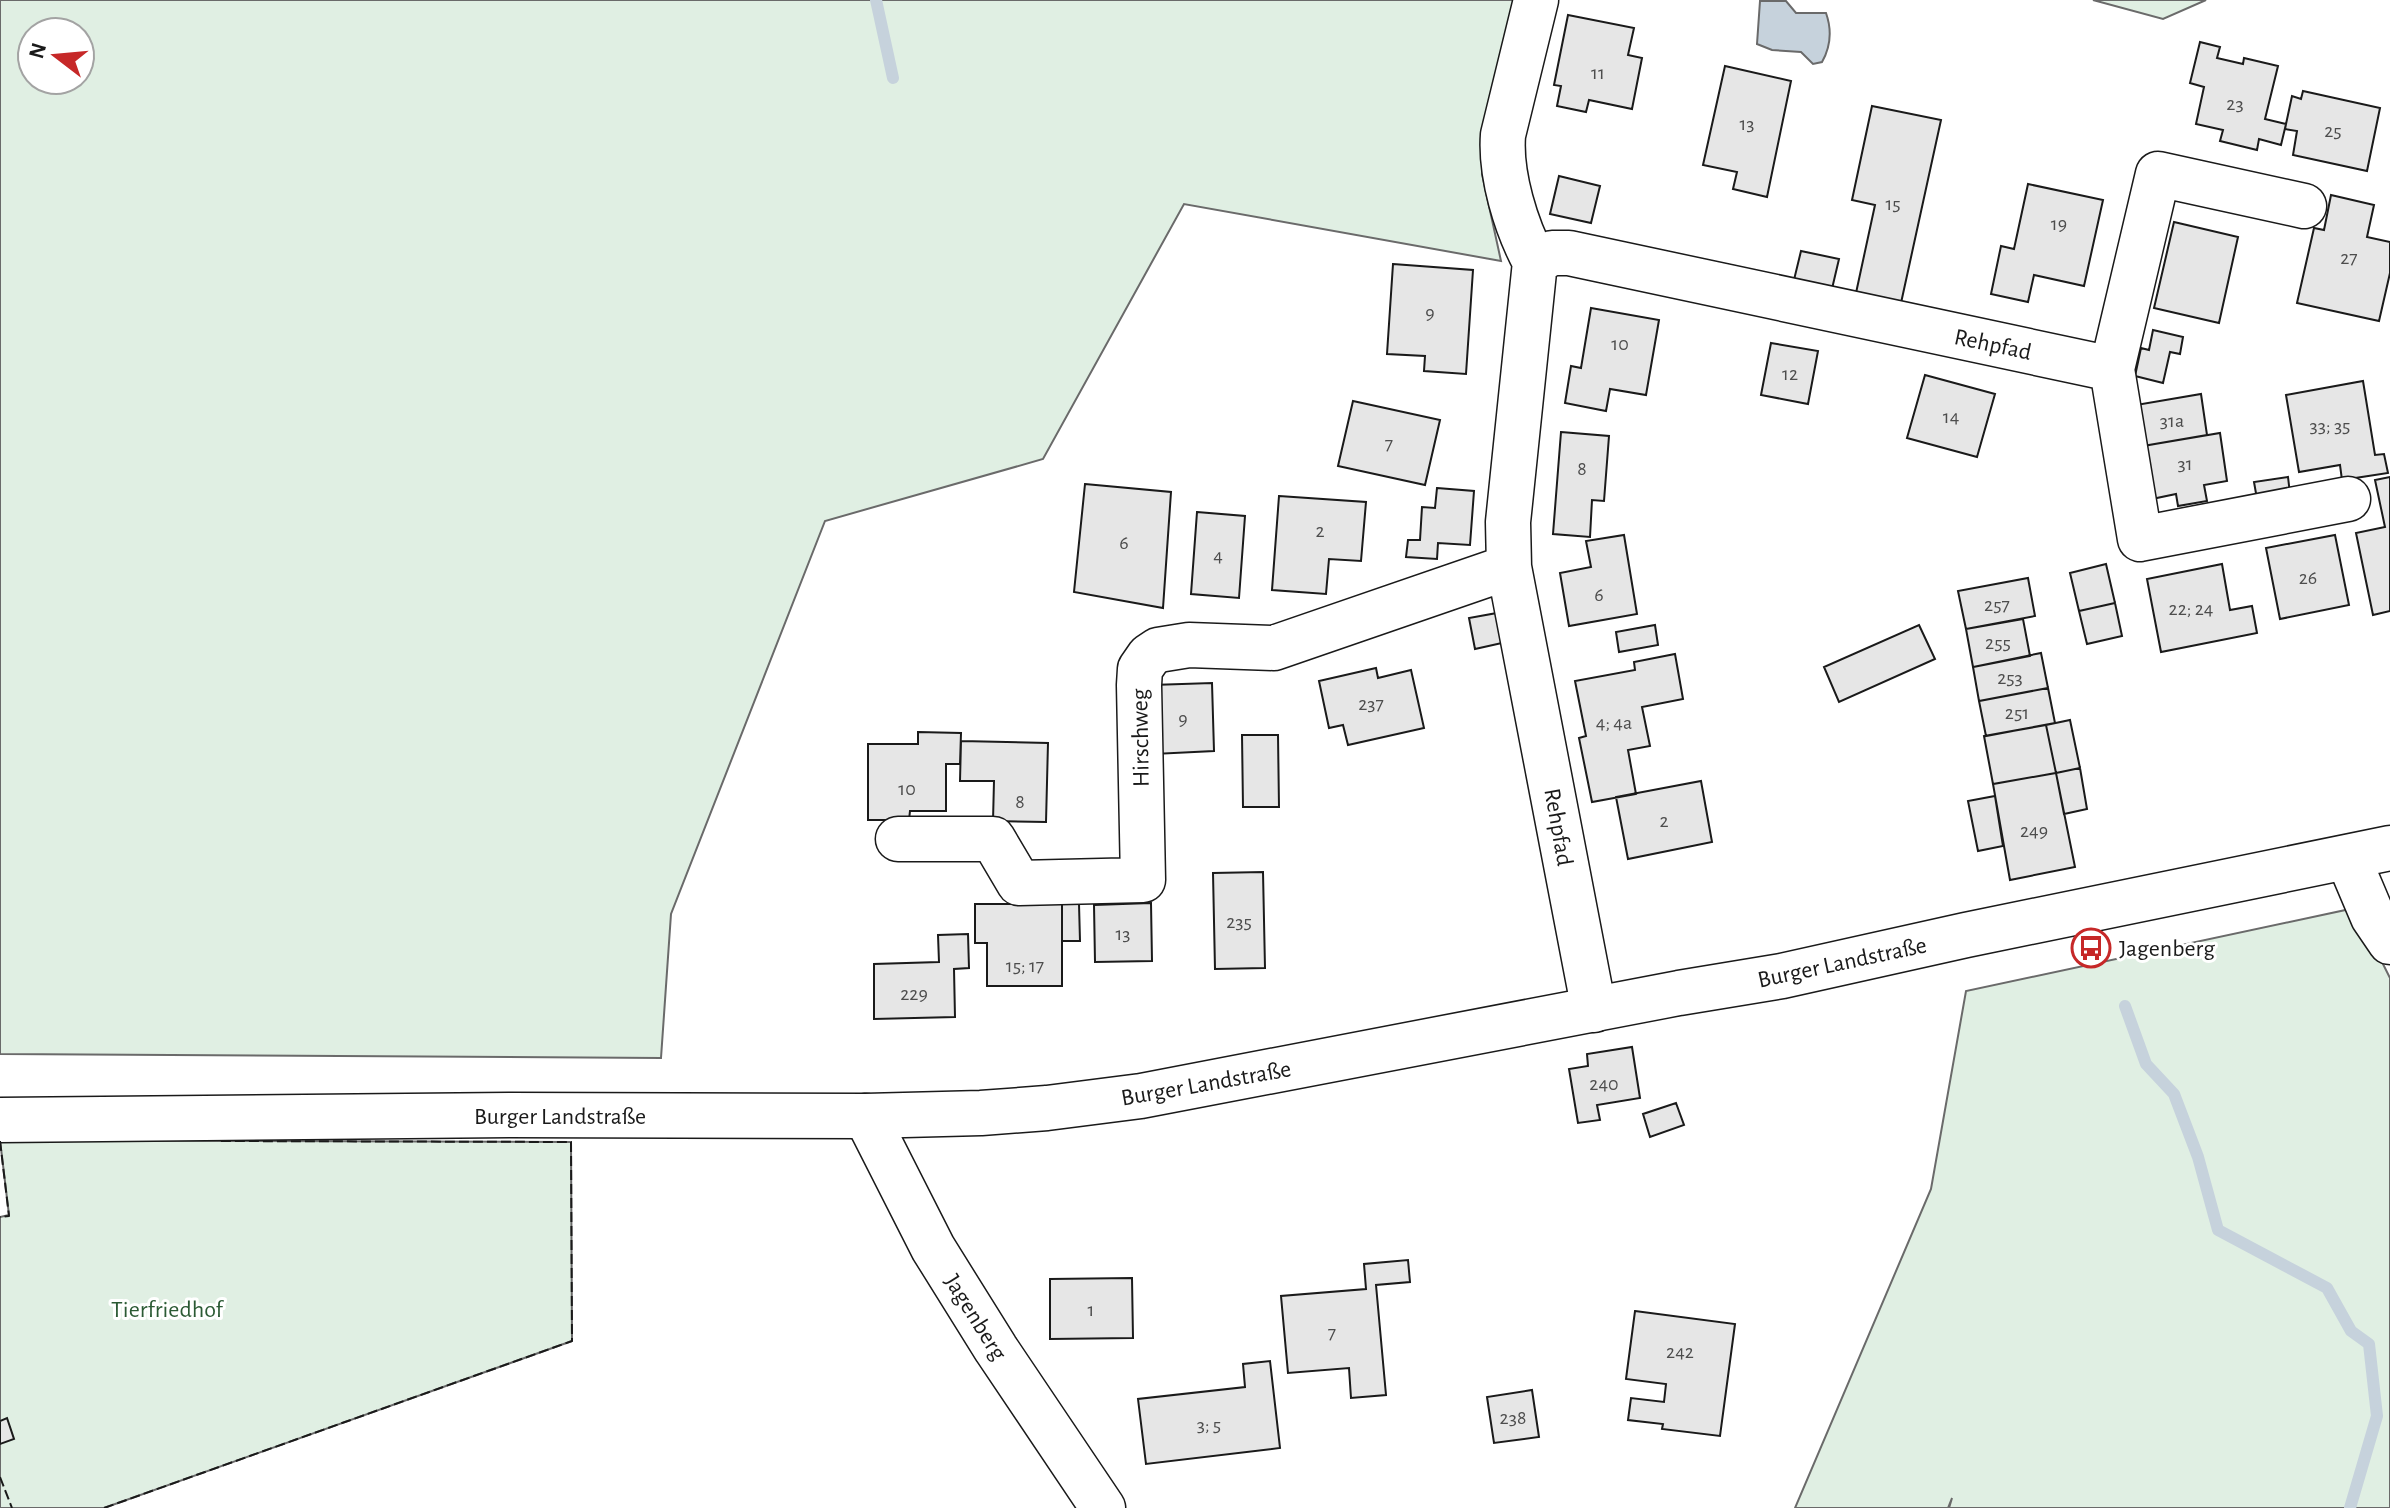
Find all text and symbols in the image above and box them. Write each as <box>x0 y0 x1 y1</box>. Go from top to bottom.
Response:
north arrow <box>16 16 96 96</box>
text: N <box>25 40 50 61</box>
house number: 11 <box>1591 63 1605 83</box>
house number: 23 <box>2226 94 2244 114</box>
house number: 13 <box>1739 114 1755 134</box>
house number: 25 <box>2324 121 2342 141</box>
house number: 15 <box>1885 194 1901 214</box>
house number: 19 <box>2051 214 2067 234</box>
house number: 27 <box>2340 248 2358 268</box>
house number: 9 <box>1425 303 1435 323</box>
street label: Rehpfad <box>1952 325 2034 365</box>
house number: 10 <box>1611 334 1629 354</box>
house number: 12 <box>1782 364 1798 384</box>
house number: 14 <box>1943 407 1959 427</box>
house number: 31a <box>2160 411 2184 431</box>
house number: 33; 35 <box>2310 416 2350 436</box>
house number: 7 <box>1385 434 1393 454</box>
house number: 31 <box>2177 454 2193 474</box>
house number: 8 <box>1577 459 1587 479</box>
house number: 2 <box>1315 521 1325 541</box>
house number: 6 <box>1119 533 1129 553</box>
house number: 4 <box>1213 546 1223 566</box>
house number: 26 <box>2299 568 2317 588</box>
house number: 6 <box>1594 585 1604 605</box>
house number: 257 <box>1984 595 2010 615</box>
house number: 22; 24 <box>2169 599 2213 619</box>
house number: 255 <box>1985 633 2011 653</box>
house number: 253 <box>1997 668 2023 688</box>
street label: Hirschweg <box>1128 688 1154 787</box>
house number: 237 <box>1358 694 1384 714</box>
house number: 251 <box>2005 703 2029 723</box>
house number: 9 <box>1178 709 1188 729</box>
house number: 4; 4a <box>1596 713 1632 733</box>
house number: 10 <box>898 779 916 799</box>
street label: Rehpfad <box>1539 787 1577 868</box>
house number: 8 <box>1015 792 1025 812</box>
house number: 2 <box>1659 811 1669 831</box>
house number: 249 <box>2020 821 2048 841</box>
house number: 235 <box>1226 912 1252 932</box>
house number: 13 <box>1115 924 1131 944</box>
bus stop icon: Jagenberg <box>2070 927 2112 969</box>
street label: Burger Landstraße <box>1755 933 1929 993</box>
place label: Jagenberg <box>2119 937 2215 961</box>
house number: 15; 17 <box>1006 956 1044 976</box>
house number: 229 <box>900 984 928 1004</box>
street label: Burger Landstraße <box>1119 1057 1293 1111</box>
house number: 240 <box>1589 1074 1619 1094</box>
street label: Burger Landstraße <box>474 1105 646 1129</box>
street label: Jagenberg <box>940 1270 1011 1365</box>
park label: Tierfriedhof <box>111 1298 225 1322</box>
house number: 1 <box>1088 1300 1094 1320</box>
house number: 7 <box>1328 1323 1336 1343</box>
house number: 242 <box>1666 1342 1694 1362</box>
house number: 238 <box>1500 1408 1526 1428</box>
house number: 3; 5 <box>1197 1415 1221 1435</box>

